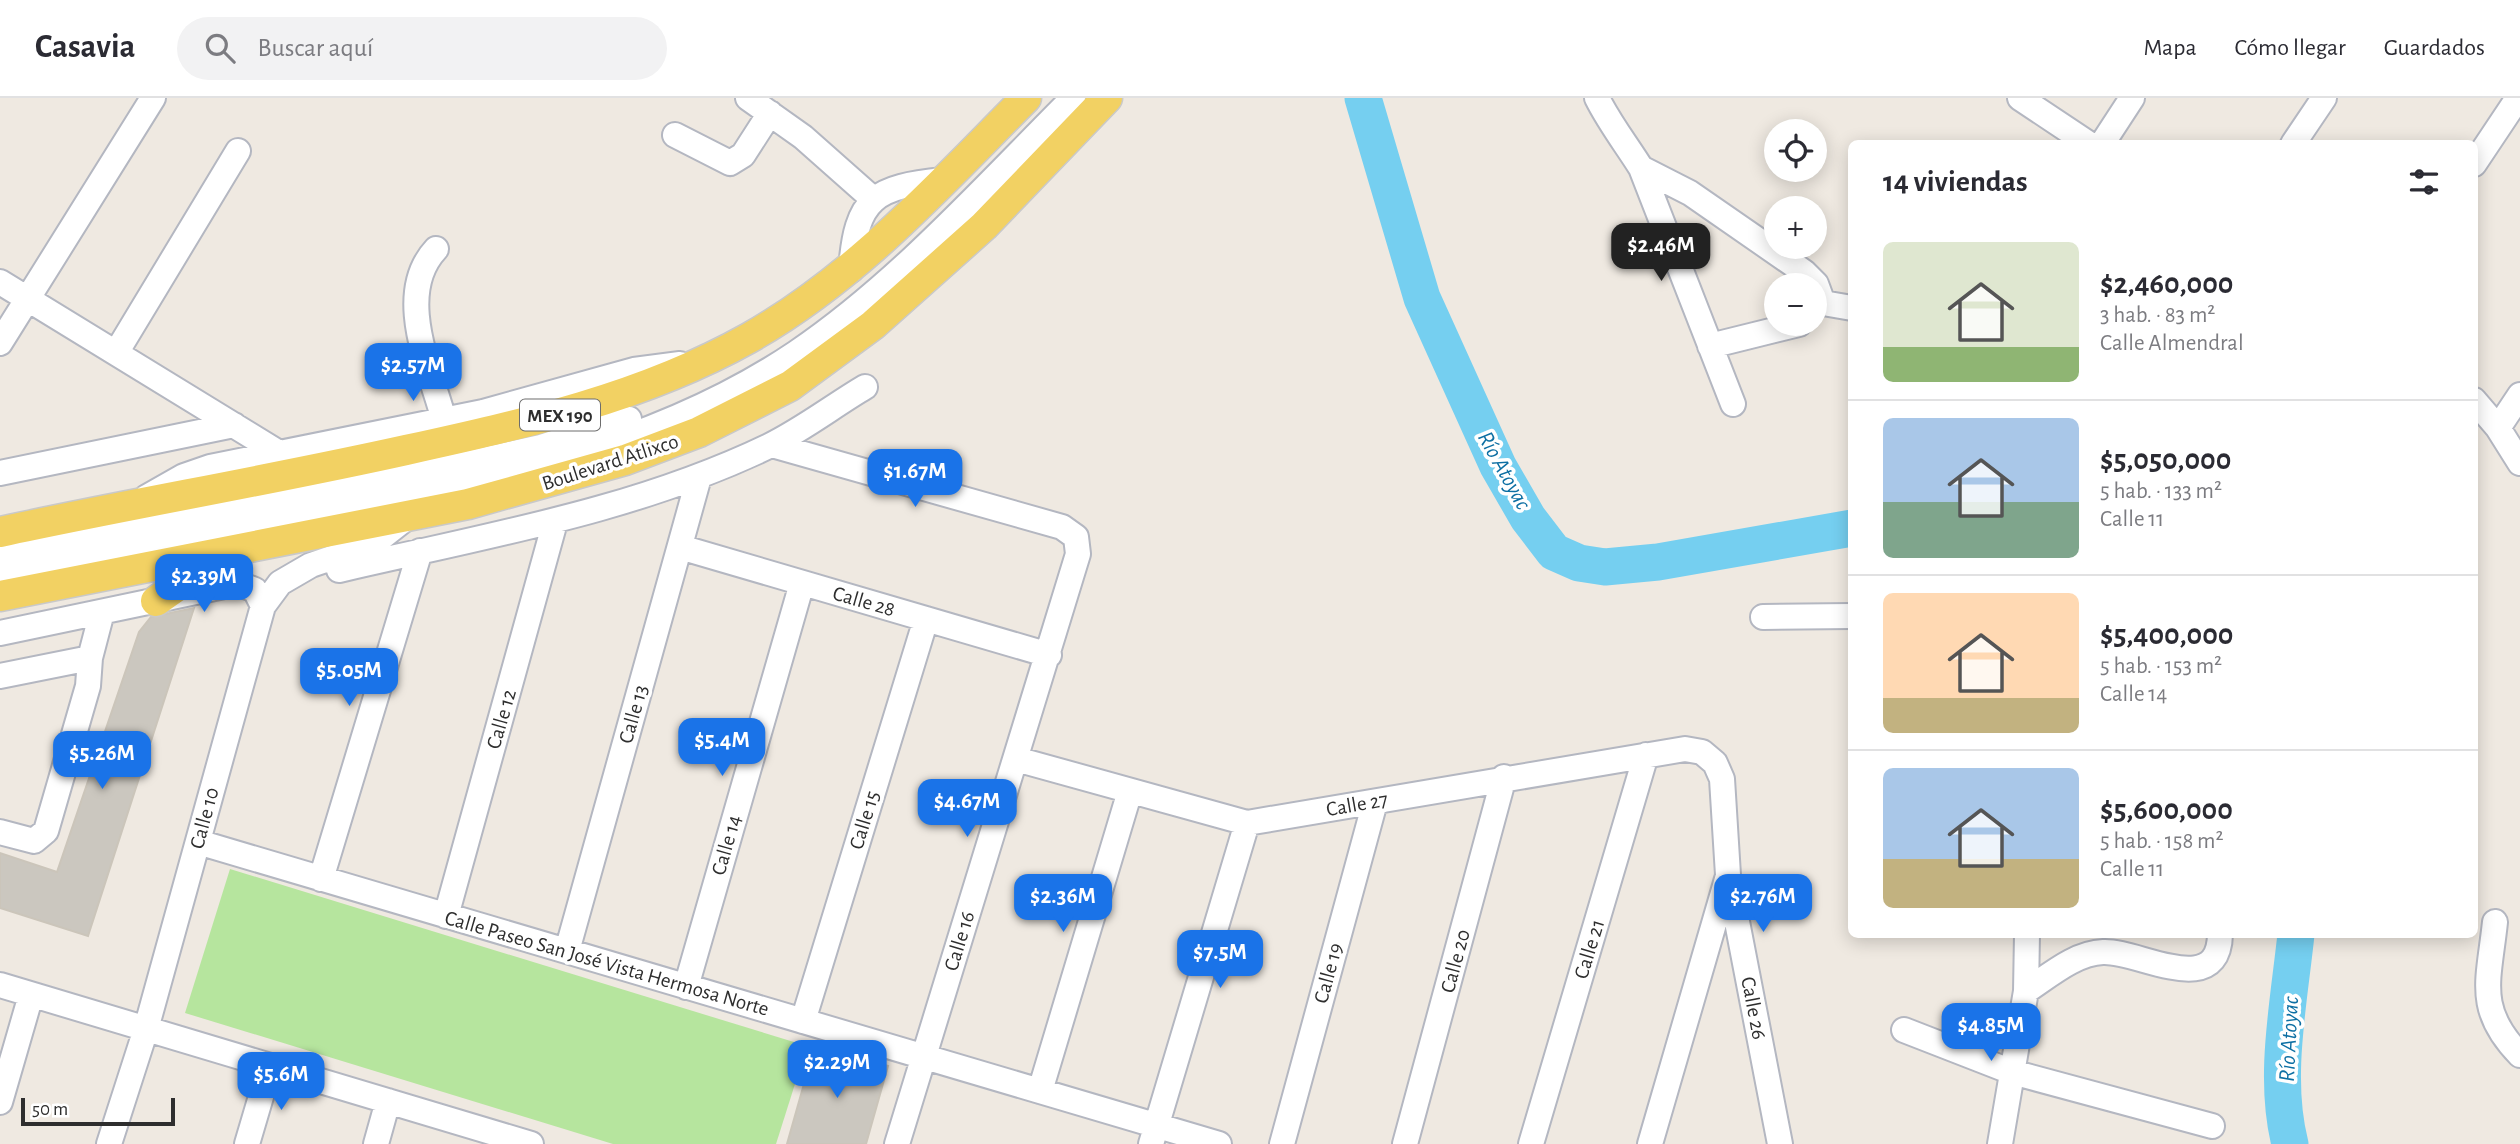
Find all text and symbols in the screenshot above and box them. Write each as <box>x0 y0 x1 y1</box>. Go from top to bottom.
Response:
search box <box>177 17 667 80</box>
icon: search <box>201 29 239 67</box>
text: Casavia <box>35 31 135 64</box>
text: Buscar aquí <box>257 35 373 61</box>
text: Mapa <box>2143 36 2197 60</box>
text: Cómo llegar <box>2235 36 2346 60</box>
text: Guardados <box>2384 36 2485 60</box>
map controls <box>1764 119 1827 336</box>
button: locate <box>1764 119 1827 182</box>
icon: filters <box>2405 163 2443 201</box>
text: 14 viviendas <box>1883 167 2028 197</box>
button: + <box>1764 196 1827 259</box>
pin: $2.46M <box>1604 223 1718 283</box>
text: $2.46M <box>1627 234 1695 257</box>
text: $2,460,000 <box>2100 269 2233 299</box>
icon: home <box>1939 270 2023 354</box>
button: − <box>1764 273 1827 336</box>
text: 3 hab. · 83 m² <box>2100 304 2215 327</box>
text: Calle Almendral <box>2100 332 2244 355</box>
pin: $2.57M <box>356 344 470 403</box>
text: $2.57M <box>381 354 445 377</box>
road number: MEX 190 <box>520 400 600 430</box>
water label: Río Atoyac <box>1473 428 1535 514</box>
street label: Boulevard Atlixco <box>539 431 681 494</box>
text: $5,050,000 <box>2100 445 2231 475</box>
icon: home <box>1939 446 2023 530</box>
pin: $1.67M <box>858 450 972 509</box>
text: $1.67M <box>883 460 947 483</box>
text: 5 hab. · 133 m² <box>2100 480 2222 503</box>
text: Calle 11 <box>2100 508 2164 531</box>
pin: $2.39M <box>147 554 261 614</box>
text: $2.39M <box>171 565 237 588</box>
street label: Calle 28 <box>830 583 897 620</box>
text: $5,400,000 <box>2100 620 2233 650</box>
icon: home <box>1939 621 2023 705</box>
pin: $5.05M <box>292 648 406 708</box>
text: 5 hab. · 153 m² <box>2100 655 2222 678</box>
text: $5.05M <box>316 659 382 682</box>
street label: Calle 13 <box>615 682 652 746</box>
text: Calle 14 <box>2100 683 2167 706</box>
street label: Calle 12 <box>483 687 520 751</box>
pin: $5.4M <box>673 718 771 778</box>
text: $5.4M <box>694 729 750 752</box>
pin: $5.26M <box>45 732 159 791</box>
text: $5.26M <box>69 742 135 765</box>
pin: $4.67M <box>910 780 1024 839</box>
street label: Calle 10 <box>186 785 223 851</box>
street label: Calle 15 <box>846 788 883 852</box>
street label: Calle 27 <box>1325 789 1390 820</box>
text: $4.67M <box>934 790 1000 813</box>
text: $5,600,000 <box>2100 795 2233 825</box>
icon: home <box>1939 796 2023 880</box>
street label: Calle 14 <box>708 813 745 878</box>
text: 5 hab. · 158 m² <box>2100 830 2224 853</box>
text: Calle 11 <box>2100 858 2164 881</box>
pin: $2.36M <box>1006 874 1120 934</box>
pin: $2.76M <box>1706 874 1820 934</box>
text: $2.36M <box>1030 885 1096 908</box>
text: $2.76M <box>1730 885 1796 908</box>
street label: Calle Paseo San José Vista Hermosa Norte <box>442 907 771 1020</box>
street label: Calle 16 <box>940 909 978 974</box>
street label: Calle 21 <box>1571 917 1608 981</box>
street label: Calle 20 <box>1437 927 1474 995</box>
pin: $7.5M <box>1171 930 1269 990</box>
text: $7.5M <box>1193 941 1247 964</box>
street label: Calle 19 <box>1310 941 1347 1005</box>
street label: Calle 26 <box>1737 975 1770 1041</box>
water label: Río Atoyac <box>2276 995 2303 1082</box>
pin: $4.85M <box>1934 1004 2048 1063</box>
text: $4.85M <box>1958 1014 2024 1037</box>
pin: $2.29M <box>780 1040 894 1100</box>
text: $2.29M <box>804 1051 870 1074</box>
pin: $5.6M <box>232 1052 330 1112</box>
text: $5.6M <box>254 1063 309 1086</box>
scale bar <box>21 1095 175 1127</box>
text: 50 m <box>32 1100 68 1119</box>

